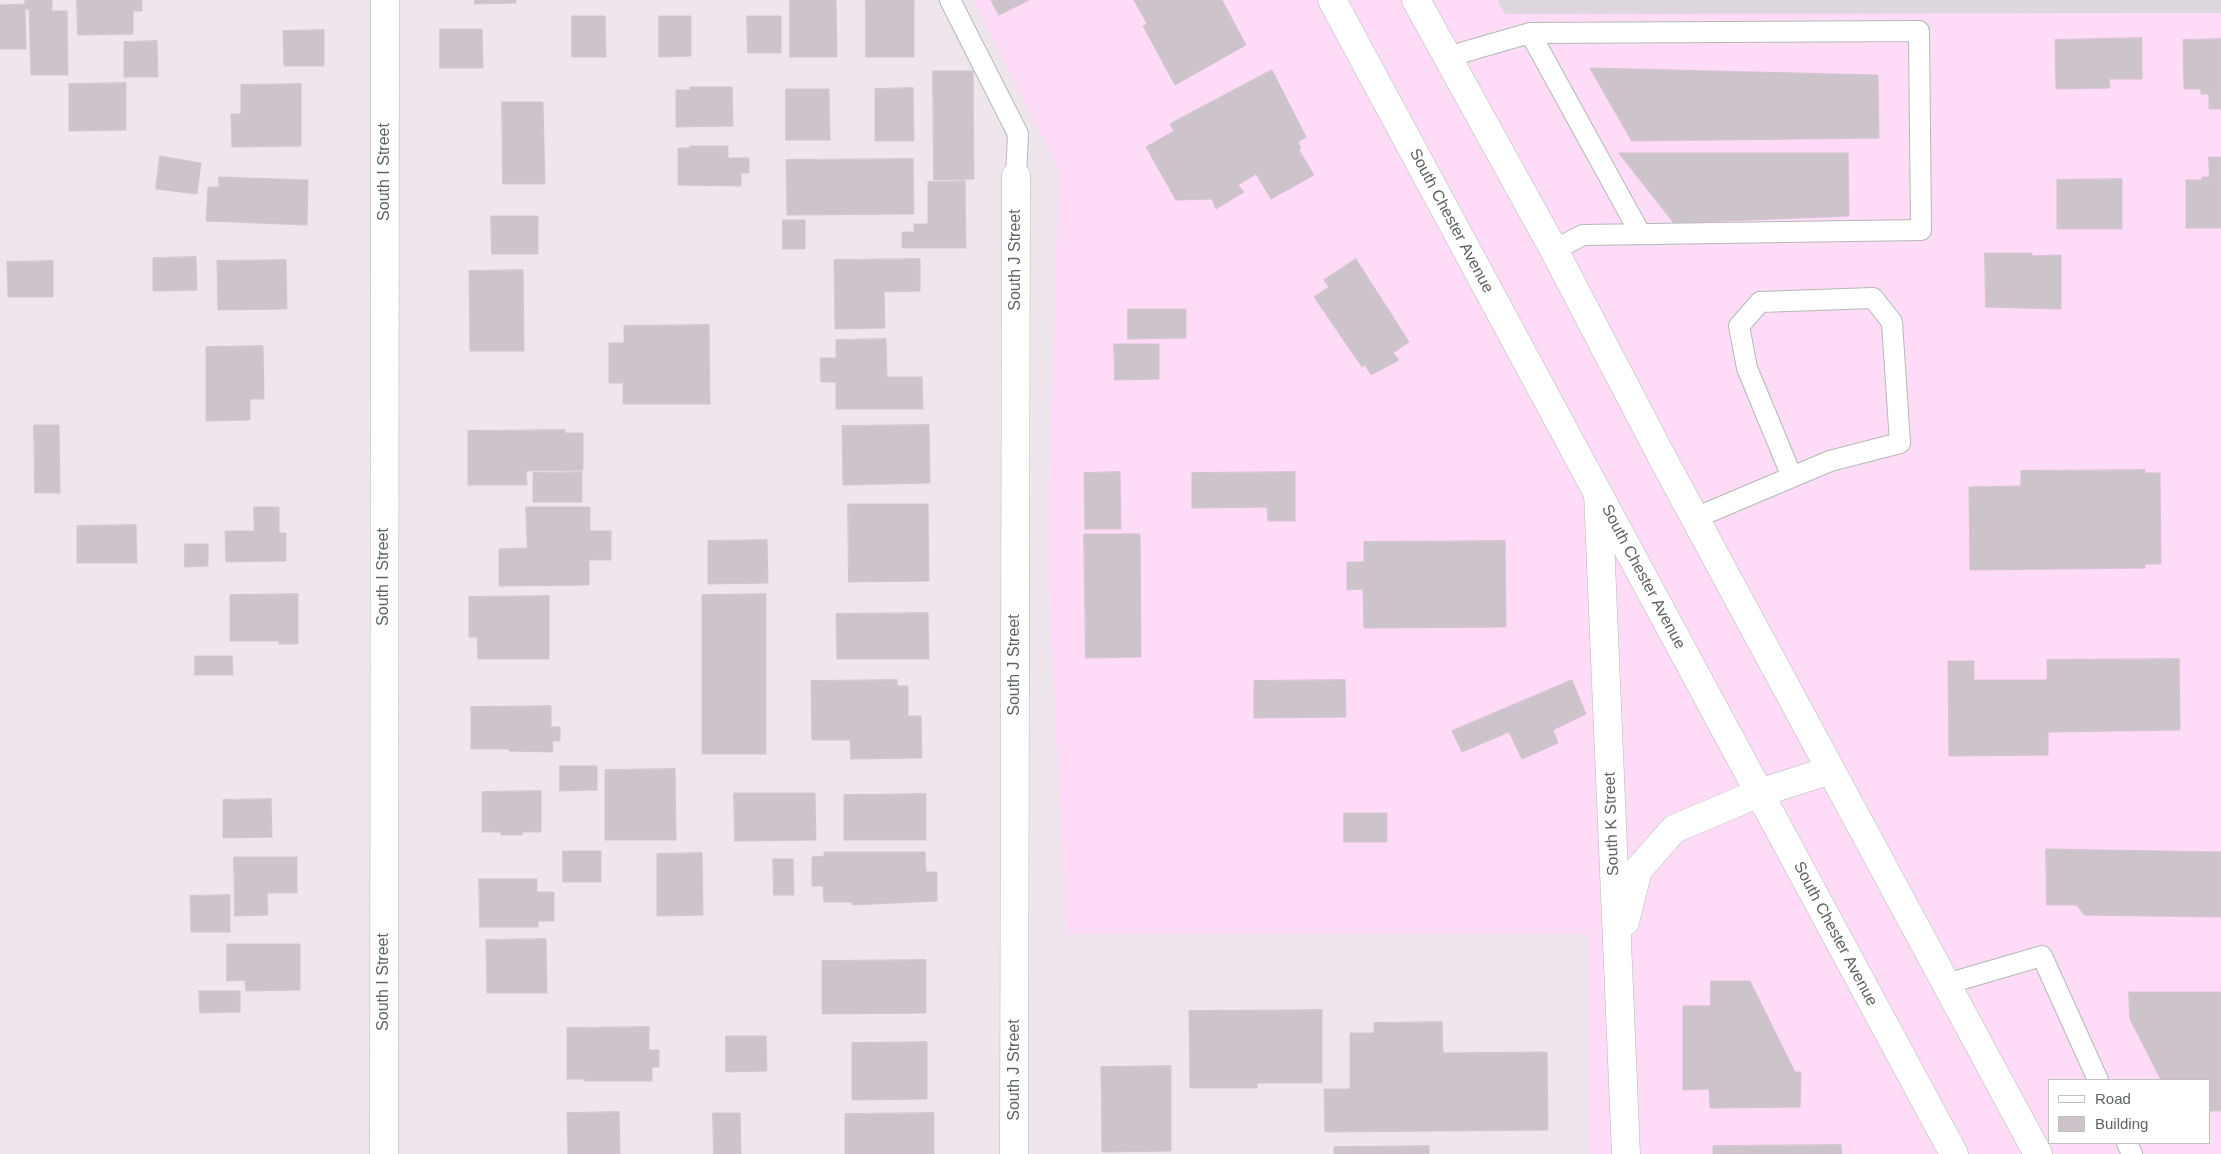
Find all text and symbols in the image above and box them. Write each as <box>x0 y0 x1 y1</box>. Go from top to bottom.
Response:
street label: South I Street <box>375 123 395 221</box>
street label: South Chester Avenue <box>1405 146 1497 296</box>
street label: South J Street <box>1006 209 1026 311</box>
street label: South Chester Avenue <box>1597 502 1689 652</box>
street label: South I Street <box>374 528 394 626</box>
street label: South J Street <box>1005 614 1025 716</box>
street label: South K Street <box>1601 772 1623 876</box>
street label: South Chester Avenue <box>1789 859 1881 1009</box>
street label: South I Street <box>374 933 394 1031</box>
street label: South J Street <box>1005 1019 1025 1121</box>
legend <box>2048 1079 2211 1144</box>
text: Road <box>2095 1090 2131 1107</box>
text: Building <box>2095 1115 2148 1132</box>

